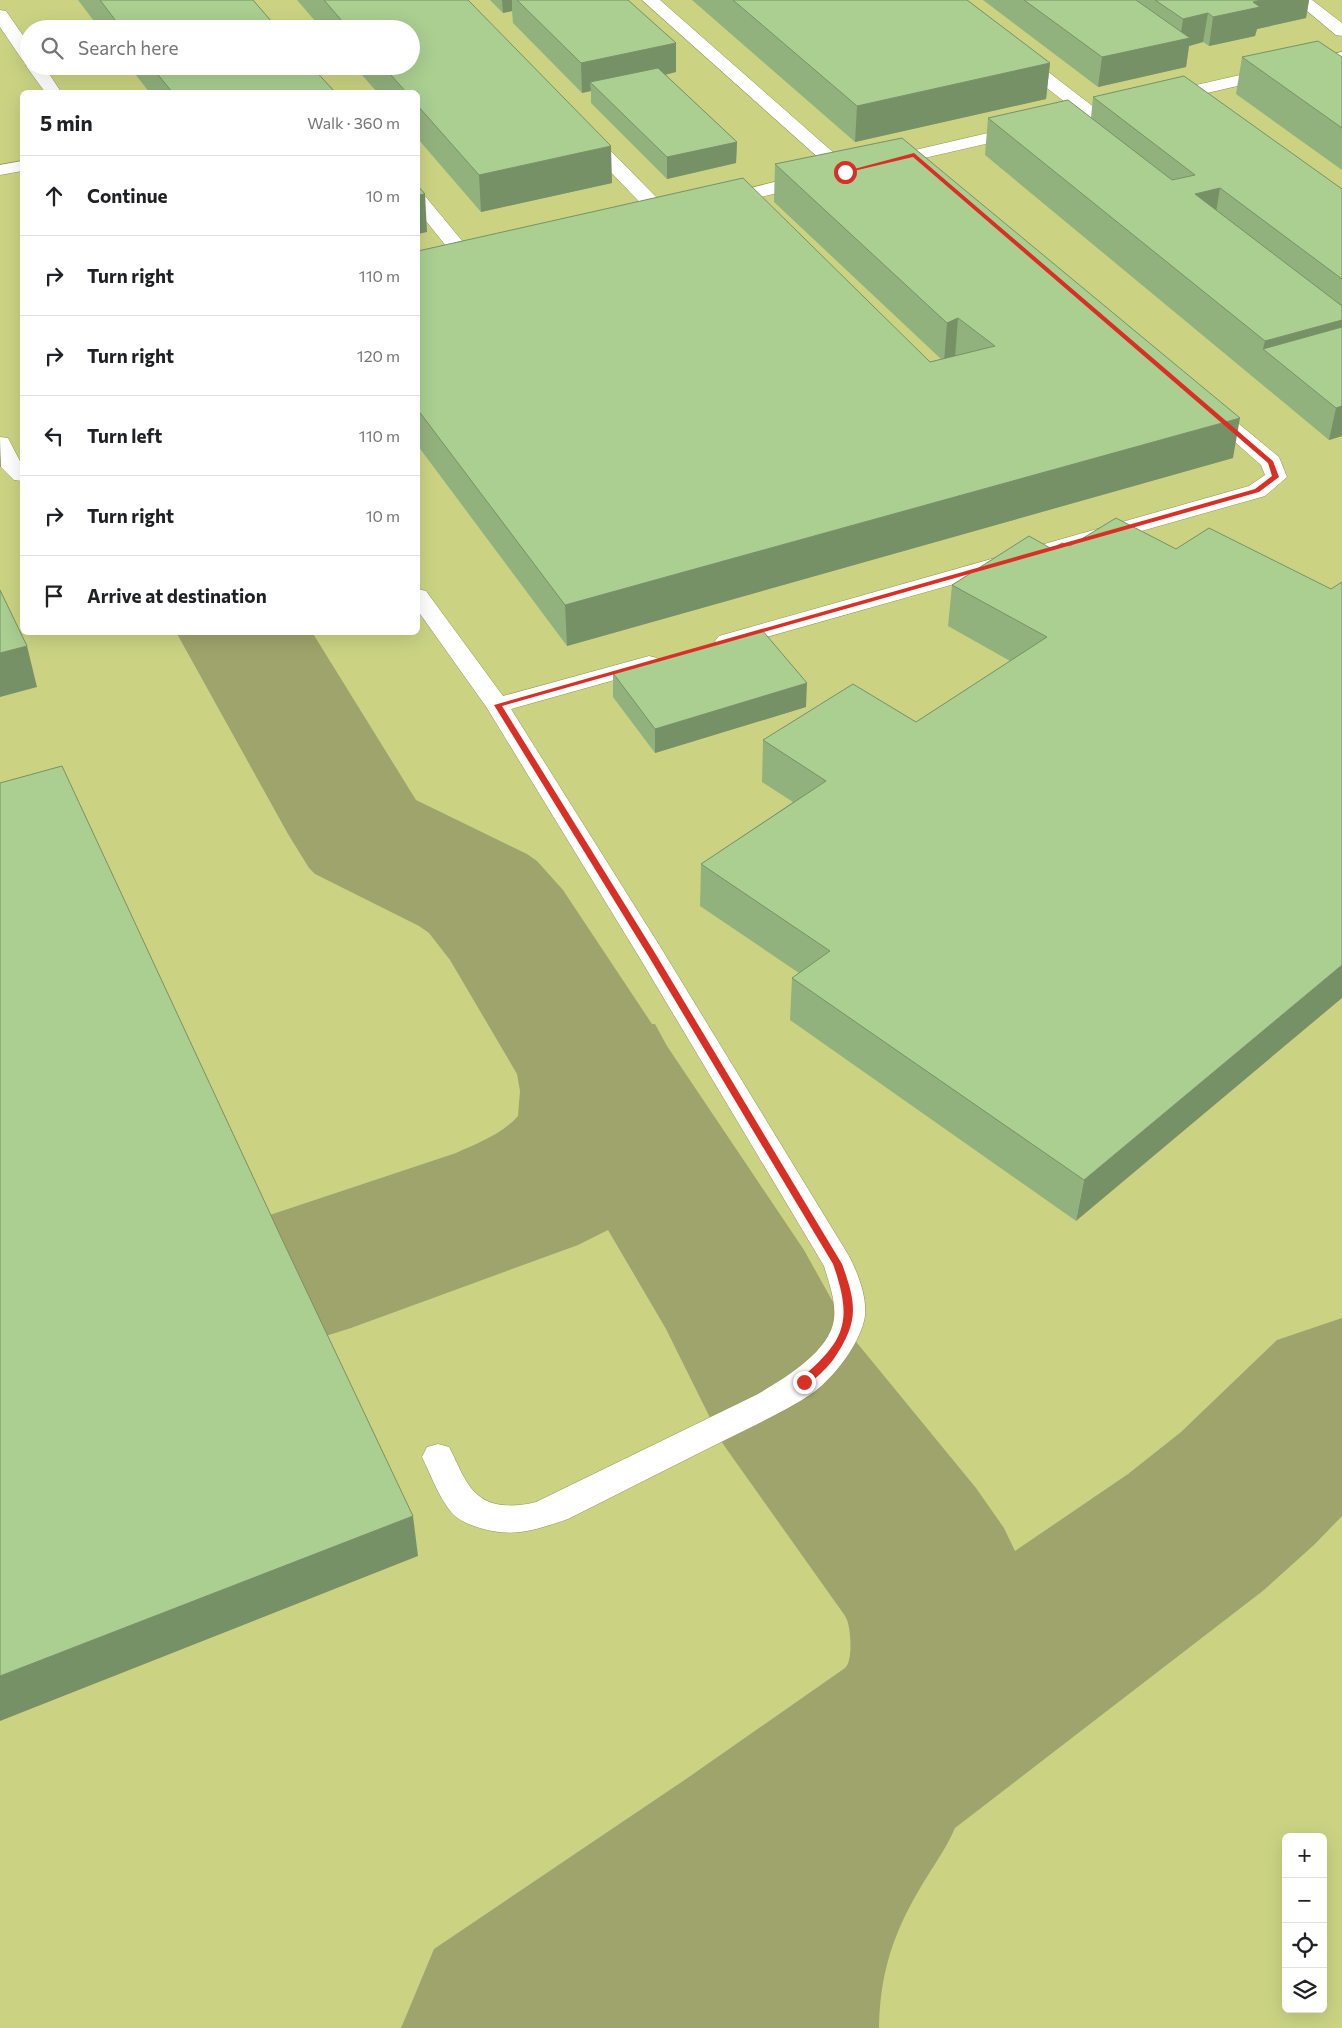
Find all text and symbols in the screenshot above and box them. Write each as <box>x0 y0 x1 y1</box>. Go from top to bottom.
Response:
search box <box>20 20 420 75</box>
icon: search <box>38 34 66 62</box>
text: Search here <box>78 36 178 59</box>
text: 5 min <box>40 110 93 135</box>
text: Walk · 360 m <box>307 113 400 132</box>
route start <box>834 161 857 184</box>
icon: ahead <box>40 182 68 210</box>
text: Continue <box>87 184 167 207</box>
text: 10 m <box>366 186 400 205</box>
icon: right <box>40 262 68 290</box>
text: Turn right <box>87 264 174 287</box>
text: 110 m <box>359 266 400 285</box>
icon: right <box>40 342 68 370</box>
text: Turn right <box>87 344 174 367</box>
text: 120 m <box>357 346 400 365</box>
icon: left <box>40 422 68 450</box>
text: Turn left <box>87 424 162 447</box>
text: 110 m <box>359 426 400 445</box>
icon: right <box>40 502 68 530</box>
text: Turn right <box>87 504 174 527</box>
text: 10 m <box>366 506 400 525</box>
icon: arrive <box>40 582 68 610</box>
text: Arrive at destination <box>87 584 267 607</box>
route end <box>793 1371 816 1394</box>
map controls <box>1282 1833 1327 2013</box>
button: + <box>1282 1833 1327 1878</box>
button: − <box>1282 1878 1327 1923</box>
button: locate <box>1282 1923 1327 1968</box>
button: layers <box>1282 1968 1327 2013</box>

